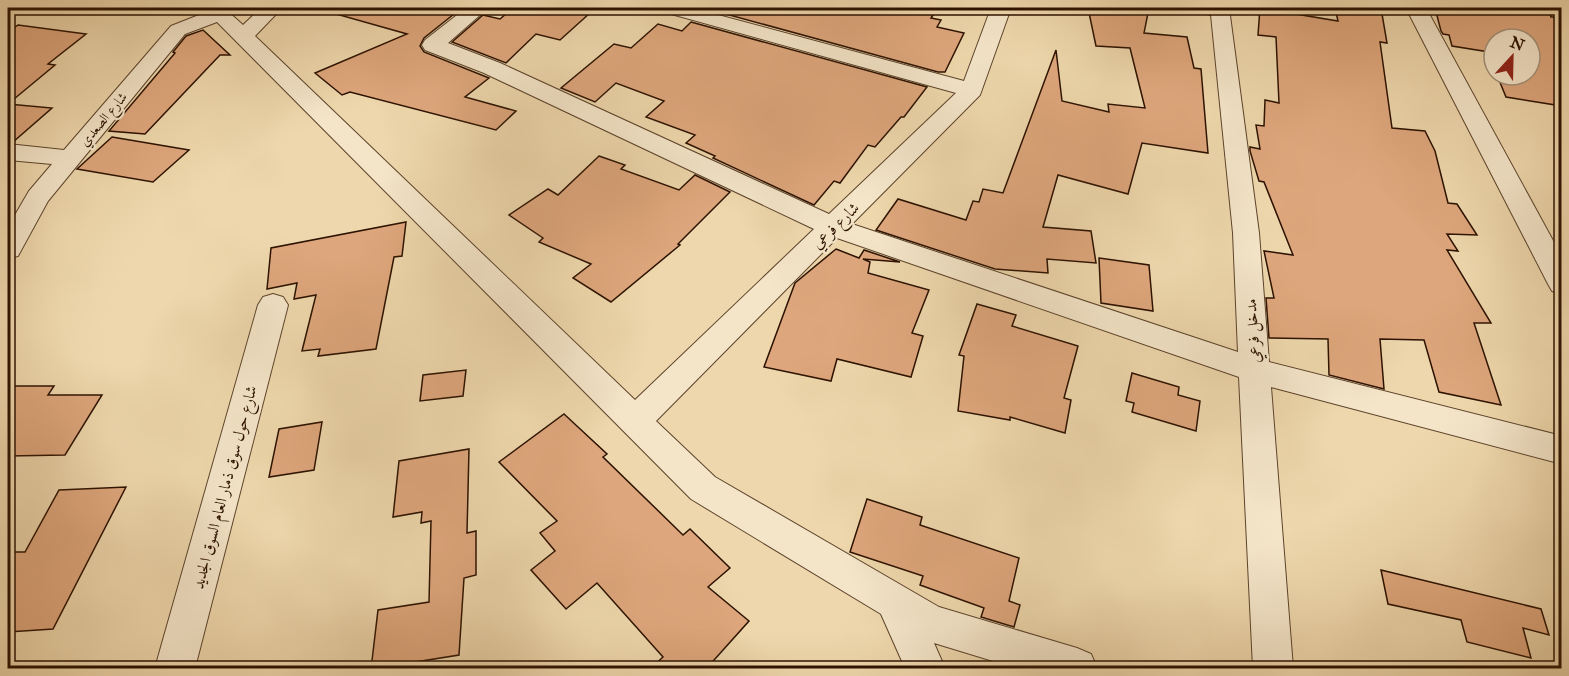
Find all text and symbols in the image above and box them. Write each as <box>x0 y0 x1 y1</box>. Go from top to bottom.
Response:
north arrow <box>1482 27 1542 87</box>
text: N <box>1508 32 1528 55</box>
street label: شارع الصعدي <box>76 89 133 152</box>
street label: شارع فرعي <box>808 198 866 255</box>
street label: مدخل فرعي <box>1241 298 1267 364</box>
street label: شارع حول سوق ذمار العام السوق الجديد <box>188 383 266 592</box>

